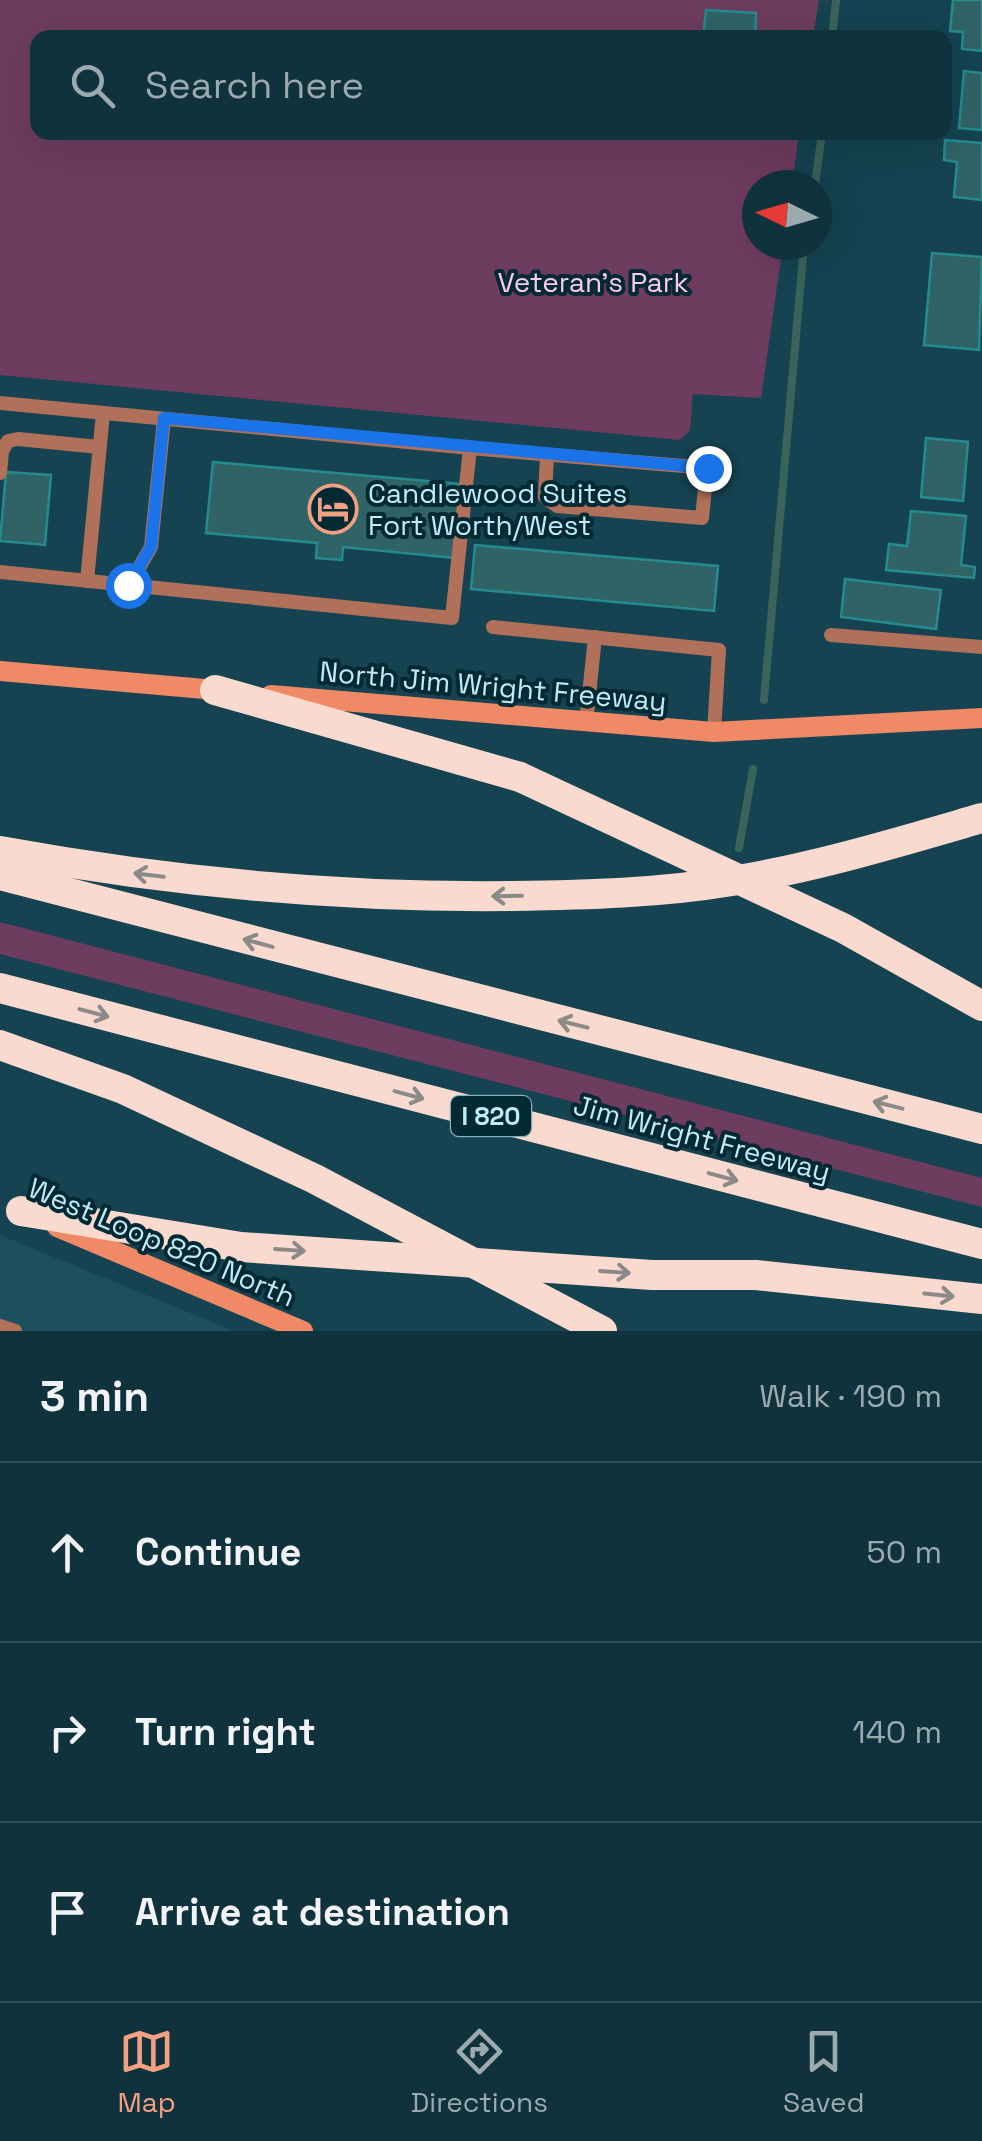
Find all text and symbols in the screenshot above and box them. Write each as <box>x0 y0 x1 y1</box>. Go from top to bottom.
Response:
search box <box>30 30 952 140</box>
icon: search <box>65 58 120 113</box>
text: Search here <box>145 61 364 109</box>
north arrow <box>742 170 832 260</box>
park label: Veteran's Park <box>498 264 688 300</box>
route end <box>686 446 732 492</box>
place label: Candlewood Suites Fort Worth/West <box>368 475 627 543</box>
hotel icon: Candlewood Suites Fort Worth/West <box>307 483 359 535</box>
route start <box>106 563 152 609</box>
street label: North Jim Wright Freeway <box>318 653 668 719</box>
one-way arrow <box>133 865 165 884</box>
one-way arrow <box>492 886 524 906</box>
one-way arrow <box>243 933 274 952</box>
one-way arrow <box>77 1005 109 1023</box>
one-way arrow <box>558 1014 589 1033</box>
one-way arrow <box>393 1086 424 1105</box>
street label: Jim Wright Freeway <box>570 1086 834 1190</box>
one-way arrow <box>873 1094 904 1113</box>
road number: I 820 <box>451 1096 531 1136</box>
one-way arrow <box>707 1168 738 1187</box>
street label: West Loop 820 North <box>23 1170 301 1314</box>
one-way arrow <box>274 1241 306 1260</box>
one-way arrow <box>598 1263 630 1282</box>
one-way arrow <box>922 1285 954 1304</box>
text: 3 min <box>40 1370 149 1423</box>
text: Walk · 190 m <box>759 1376 942 1416</box>
icon: ahead <box>40 1525 95 1580</box>
text: Continue <box>135 1528 301 1576</box>
text: 50 m <box>867 1532 942 1572</box>
icon: right <box>40 1705 95 1760</box>
text: Turn right <box>135 1708 316 1756</box>
text: 140 m <box>852 1712 942 1752</box>
icon: arrive <box>40 1885 95 1940</box>
text: Arrive at destination <box>135 1888 510 1936</box>
tab: Map <box>117 2024 176 2120</box>
tab: Directions <box>411 2024 548 2120</box>
tab: Saved <box>783 2024 865 2120</box>

